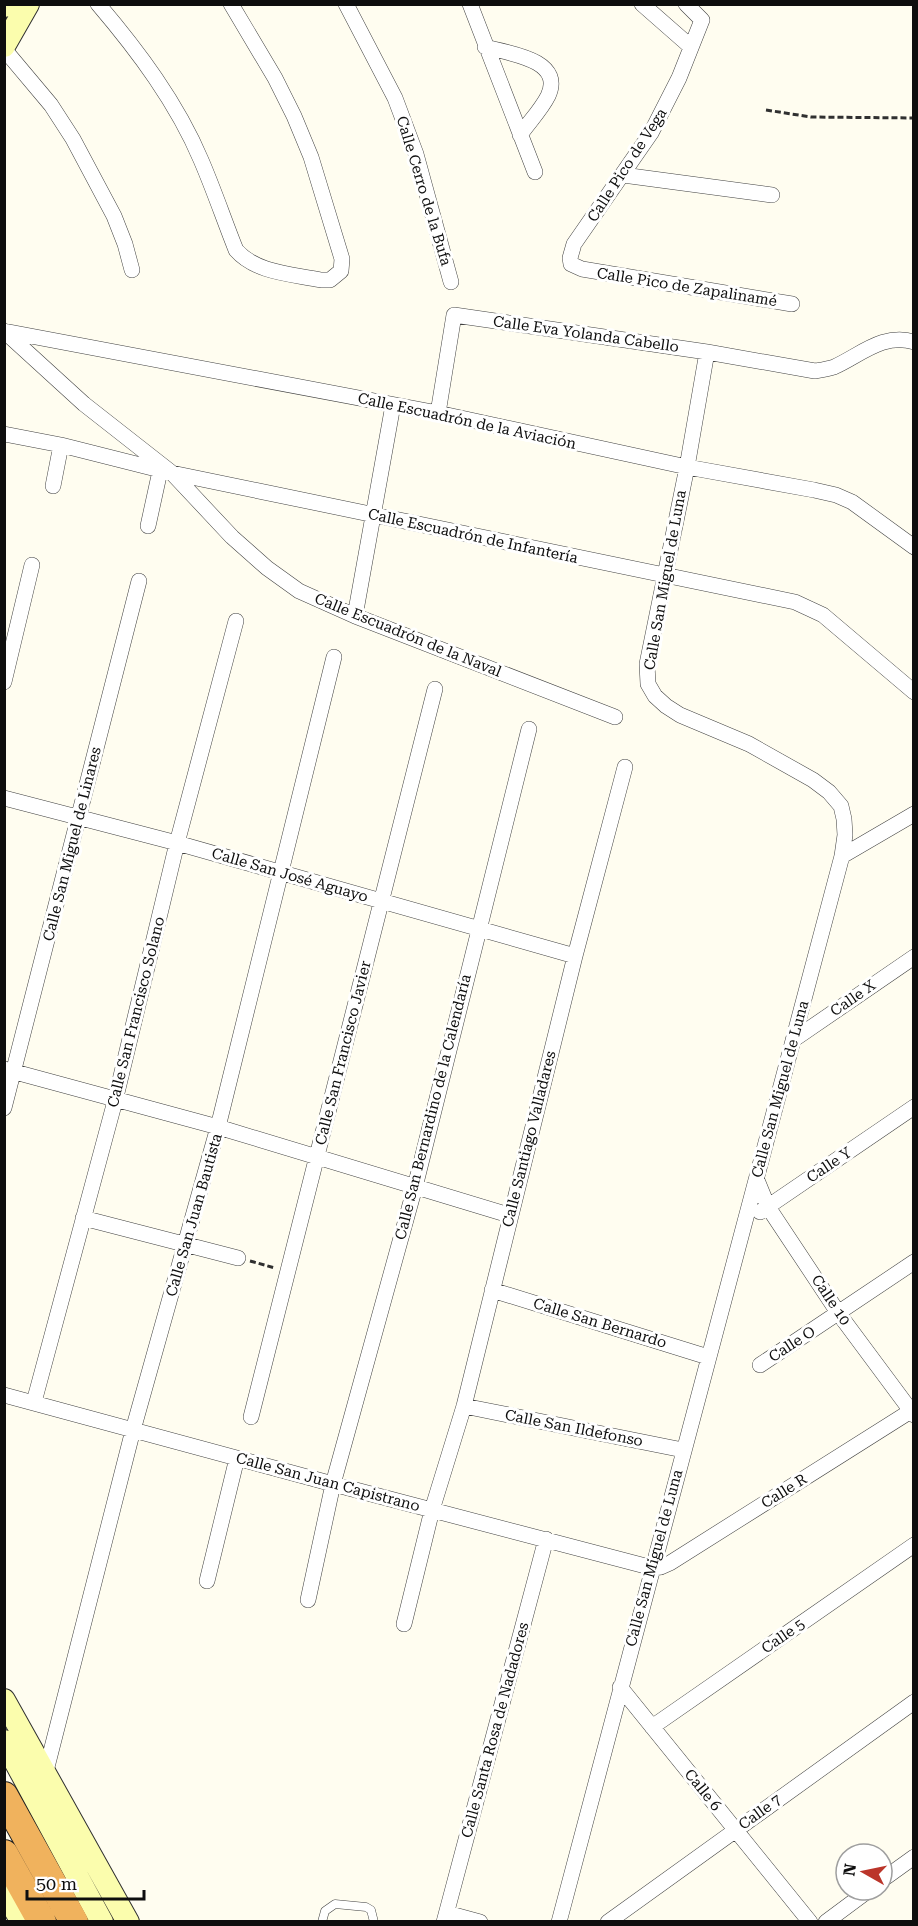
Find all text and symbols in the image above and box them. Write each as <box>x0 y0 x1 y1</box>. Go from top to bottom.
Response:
street label: Calle Pico de Vega <box>584 105 670 225</box>
street label: Calle Cerro de la Bufa <box>393 114 455 268</box>
street label: Calle Pico de Zapalinamé <box>596 264 778 310</box>
street label: Calle Eva Yolanda Cabello <box>492 312 680 356</box>
street label: Calle Escuadrón de la Aviación <box>356 389 578 453</box>
street label: Calle San Miguel de Luna <box>640 488 690 672</box>
street label: Calle Escuadrón de Infantería <box>366 505 580 567</box>
street label: Calle Escuadrón de la Naval <box>312 589 504 681</box>
street label: Calle San Miguel de Linares <box>39 745 105 943</box>
street label: Calle San José Aguayo <box>210 844 370 906</box>
street label: Calle San Francisco Solano <box>104 915 168 1109</box>
street label: Calle San Francisco Javier <box>311 959 375 1147</box>
street label: Calle San Bernardino de la Calendaría <box>391 972 475 1242</box>
street label: Calle X <box>827 976 879 1020</box>
street label: Calle San Miguel de Luna <box>748 998 812 1180</box>
street label: Calle Santiago Valladares <box>498 1049 560 1229</box>
street label: Calle San Juan Bautista <box>162 1131 226 1299</box>
street label: Calle Y <box>803 1143 856 1187</box>
street label: Calle 10 <box>808 1271 854 1329</box>
street label: Calle San Bernardo <box>531 1294 669 1352</box>
street label: Calle O <box>765 1322 819 1366</box>
street label: Calle San Ildefonso <box>503 1406 645 1450</box>
street label: Calle San Juan Capistrano <box>234 1449 422 1515</box>
street label: Calle San Miguel de Luna <box>622 1467 686 1649</box>
street label: Calle R <box>758 1470 811 1512</box>
street label: Calle 5 <box>758 1615 808 1657</box>
street label: Calle Santa Rosa de Nadadores <box>458 1620 532 1840</box>
street label: Calle 6 <box>681 1765 725 1815</box>
street label: Calle 7 <box>735 1790 785 1834</box>
north arrow <box>834 1842 894 1902</box>
text: N <box>839 1862 860 1877</box>
scale bar <box>27 1863 144 1901</box>
text: 50 m <box>36 1873 77 1894</box>

